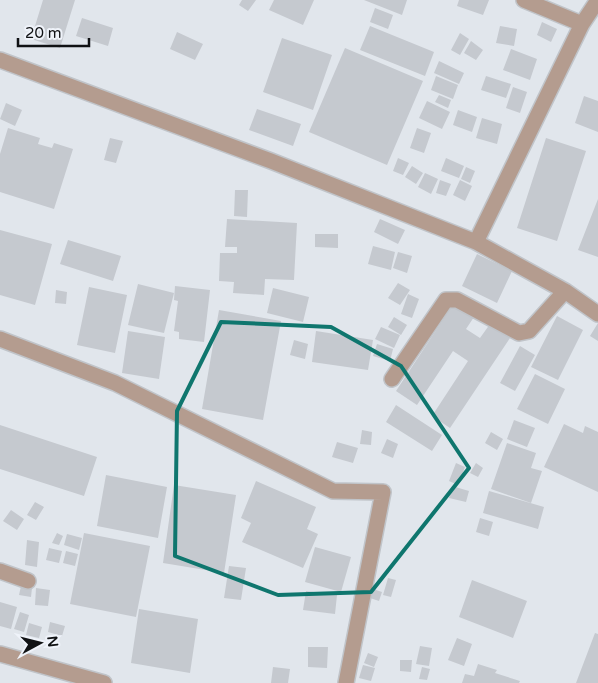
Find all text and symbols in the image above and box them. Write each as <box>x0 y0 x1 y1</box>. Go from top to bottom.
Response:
scale bar <box>18 15 89 47</box>
text: 20 m <box>25 24 62 42</box>
north arrow <box>15 618 65 668</box>
text: N <box>43 635 62 648</box>

